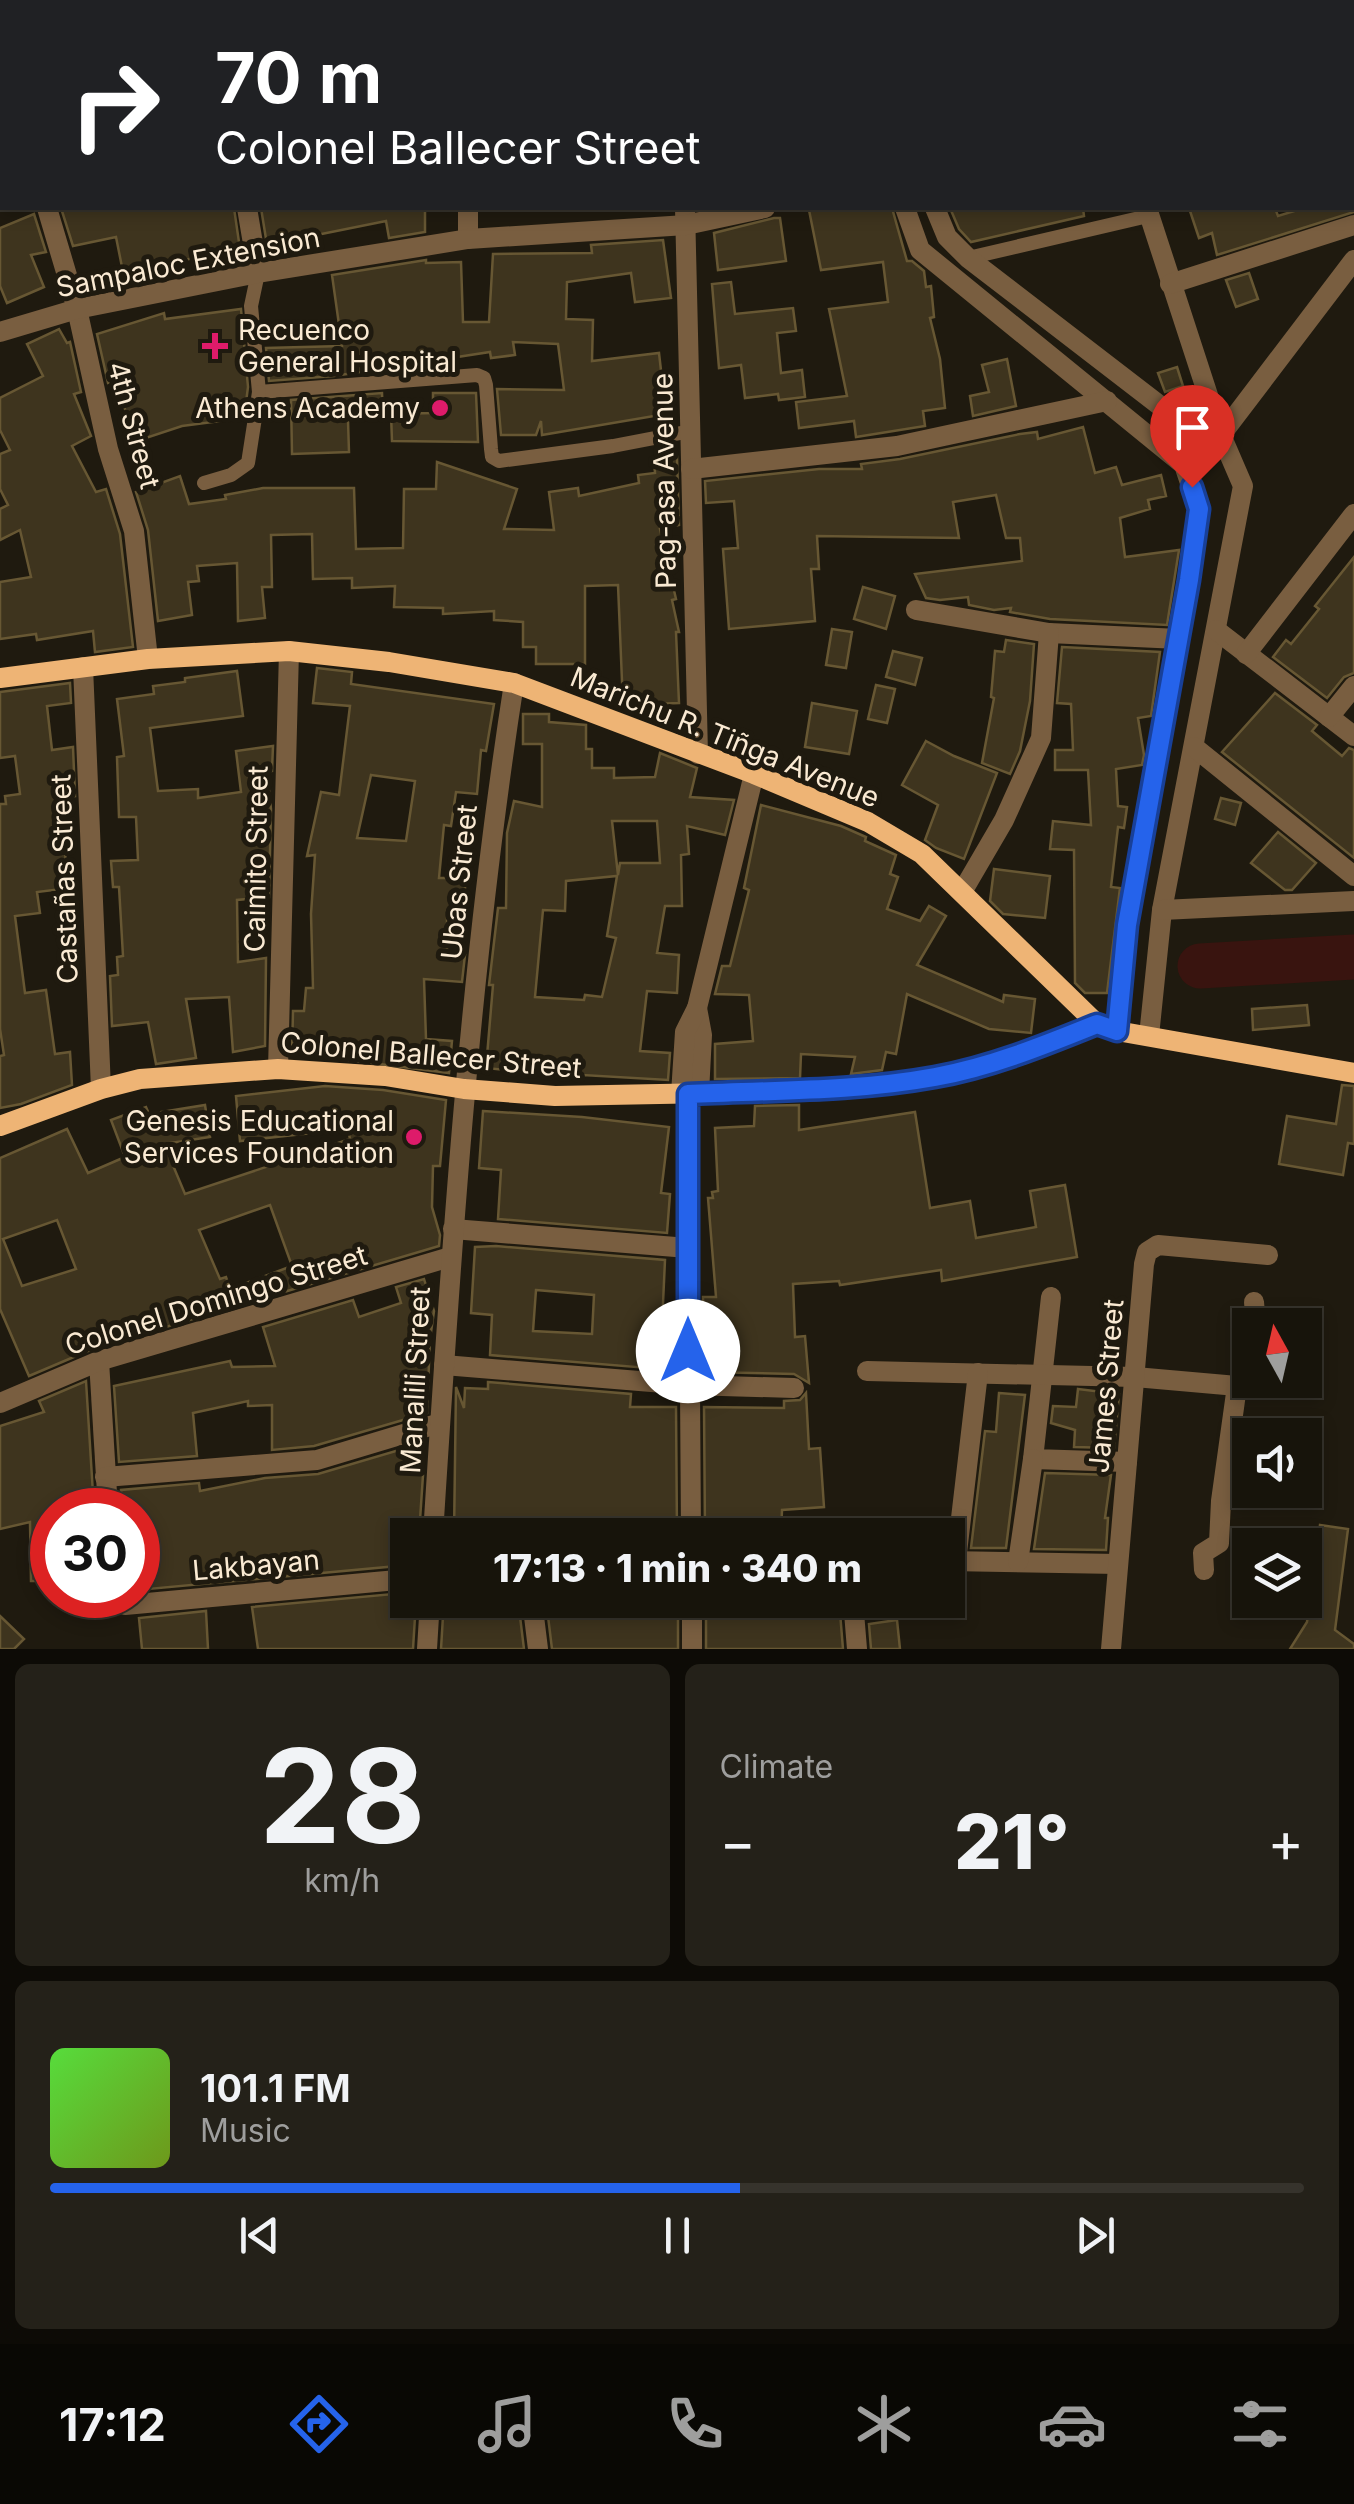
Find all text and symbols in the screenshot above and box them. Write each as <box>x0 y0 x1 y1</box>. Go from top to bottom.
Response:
text: 70 m <box>215 35 382 120</box>
icon: right <box>50 40 180 170</box>
text: Colonel Ballecer Street <box>215 120 700 175</box>
street label: Sampaloc Extension <box>53 220 323 304</box>
place label: Recuenco General Hospital <box>238 313 457 379</box>
marker: Recuenco General Hospital <box>202 333 228 359</box>
street label: 4th Street <box>101 357 167 493</box>
street label: Pag-asa Avenue <box>645 373 683 589</box>
pin <box>1150 385 1235 488</box>
place label: Athens Academy <box>195 391 420 425</box>
marker: Athens Academy <box>429 397 451 419</box>
icon: arrive <box>1165 400 1220 455</box>
street label: Marichu R. Tiñga Avenue <box>566 659 884 815</box>
street label: Caimito Street <box>237 765 275 953</box>
street label: Castañas Street <box>43 774 85 984</box>
street label: Ubas Street <box>434 803 484 961</box>
street label: Colonel Ballecer Street <box>279 1025 583 1085</box>
place label: Genesis Educational Services Foundation <box>124 1104 394 1170</box>
marker: Genesis Educational Services Foundation <box>403 1126 425 1148</box>
street label: Colonel Domingo Street <box>61 1238 371 1362</box>
street label: Manalili Street <box>393 1286 437 1474</box>
street label: James Street <box>1081 1298 1131 1474</box>
position arrow <box>636 1299 740 1403</box>
north arrow <box>1232 1308 1322 1398</box>
map controls <box>1232 1308 1322 1618</box>
button: sound <box>1232 1418 1322 1508</box>
speed limit sign: 30 <box>30 1488 160 1618</box>
button: layers <box>1232 1528 1322 1618</box>
street label: Lakbayan <box>191 1543 321 1587</box>
text: 17:13 · 1 min · 340 m <box>493 1545 862 1591</box>
text: 28 <box>259 1717 426 1874</box>
text: Climate <box>720 1747 833 1786</box>
text: 21° <box>954 1796 1070 1887</box>
text: − <box>720 1809 756 1875</box>
text: + <box>1268 1809 1304 1875</box>
text: km/h <box>304 1861 380 1900</box>
text: 101.1 FM <box>200 2065 351 2111</box>
text: Music <box>200 2111 291 2150</box>
icon: previous <box>232 2208 287 2263</box>
icon: pause <box>650 2208 705 2263</box>
icon: next <box>1068 2208 1123 2263</box>
icon: directions <box>284 2389 354 2459</box>
icon: music <box>472 2389 542 2459</box>
icon: phone <box>660 2389 730 2459</box>
icon: climate <box>849 2389 919 2459</box>
icon: car <box>1037 2389 1107 2459</box>
icon: filters <box>1225 2389 1295 2459</box>
text: 17:12 <box>59 2397 166 2452</box>

